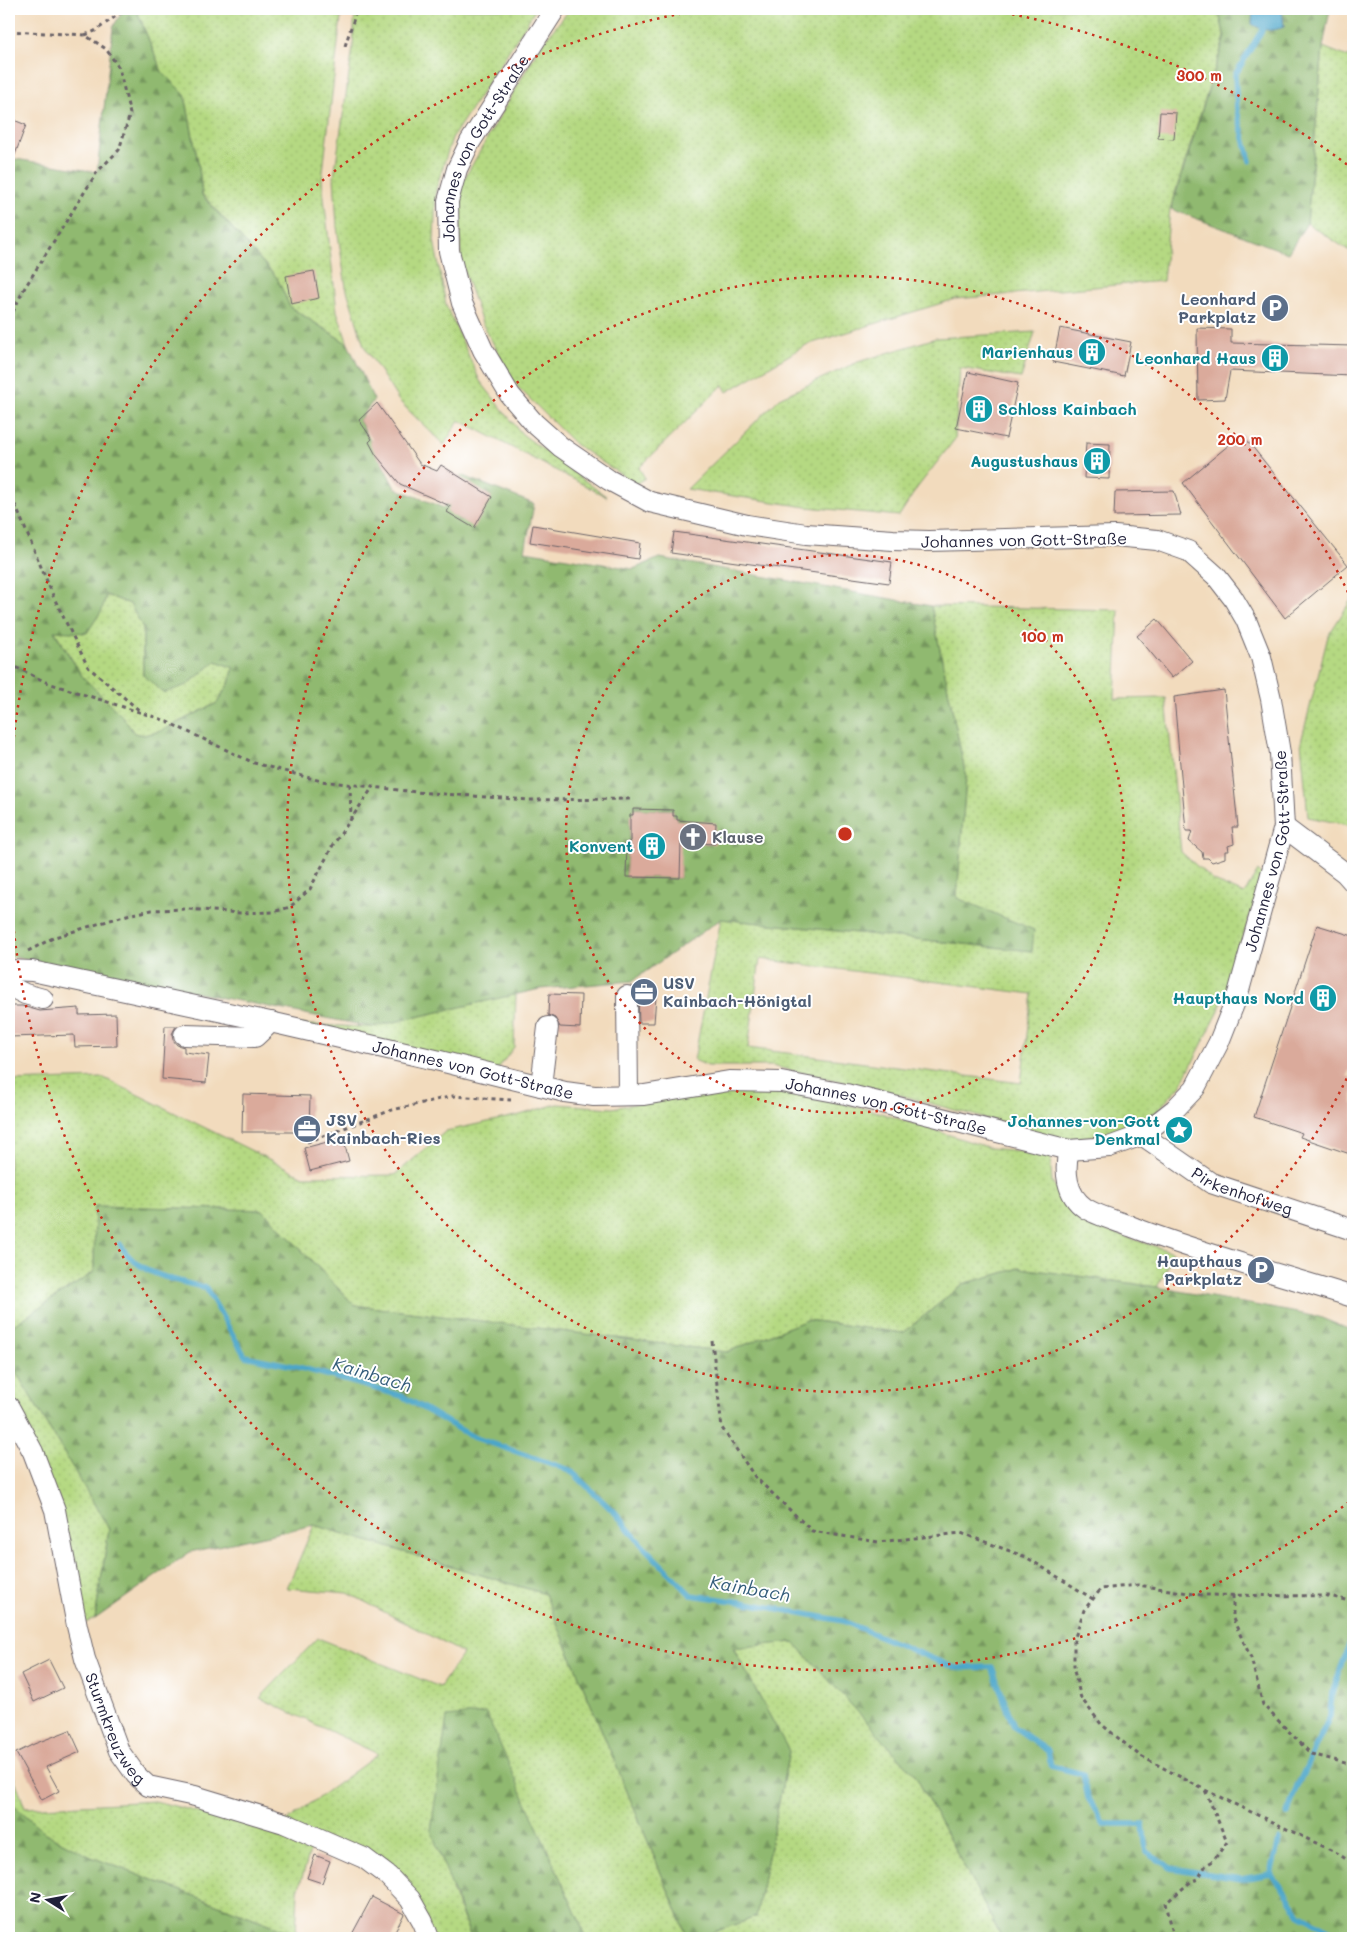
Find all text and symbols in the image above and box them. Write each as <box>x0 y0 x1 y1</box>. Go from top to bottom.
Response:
street label: Johannes von Gott-Straße <box>436 50 533 242</box>
text: 300 m <box>1176 65 1222 85</box>
place label: Leonhard Parkplatz <box>1178 288 1256 327</box>
parking icon: Leonhard Parkplatz <box>1260 293 1290 323</box>
building icon: Marienhaus <box>1077 337 1107 367</box>
place label: Marienhaus <box>981 341 1073 362</box>
building icon: Leonhard Haus <box>1260 343 1290 373</box>
place label: Leonhard Haus <box>1135 347 1256 368</box>
building icon: Schloss Kainbach <box>964 394 994 424</box>
place label: Schloss Kainbach <box>998 398 1137 419</box>
text: 200 m <box>1218 429 1263 449</box>
building icon: Augustushaus <box>1082 446 1112 476</box>
place label: Augustushaus <box>970 450 1078 471</box>
street label: Johannes von Gott-Straße <box>921 527 1127 552</box>
text: 100 m <box>1020 626 1064 646</box>
street label: Johannes von Gott-Straße <box>1239 750 1294 954</box>
church icon: Klause <box>678 822 708 852</box>
centre of rings <box>836 825 854 843</box>
place label: Klause <box>712 826 763 847</box>
building icon: Konvent <box>637 831 667 861</box>
place label: Konvent <box>569 835 633 856</box>
place label: USV Kainbach-Hönigtal <box>663 972 812 1011</box>
office icon: USV Kainbach-Hönigtal <box>629 977 659 1007</box>
building icon: Haupthaus Nord <box>1308 983 1338 1013</box>
place label: Haupthaus Nord <box>1173 987 1304 1008</box>
street label: Johannes von Gott-Straße <box>371 1035 575 1103</box>
street label: Johannes von Gott-Straße <box>784 1072 989 1139</box>
place label: JSV Kainbach-Ries <box>326 1109 441 1148</box>
place label: Johannes-von-Gott Denkmal <box>1007 1110 1160 1149</box>
office icon: JSV Kainbach-Ries <box>292 1114 322 1144</box>
place icon: Johannes-von-Gott Denkmal <box>1164 1115 1194 1145</box>
street label: Pirkenhofweg <box>1188 1162 1295 1219</box>
place label: Haupthaus Parkplatz <box>1157 1250 1242 1289</box>
parking icon: Haupthaus Parkplatz <box>1246 1255 1276 1285</box>
water label: Kainbach <box>330 1351 415 1397</box>
water label: Kainbach <box>708 1569 792 1607</box>
street label: Sturmkreuzweg <box>81 1669 150 1789</box>
north arrow <box>22 1874 72 1924</box>
text: N <box>24 1890 45 1904</box>

